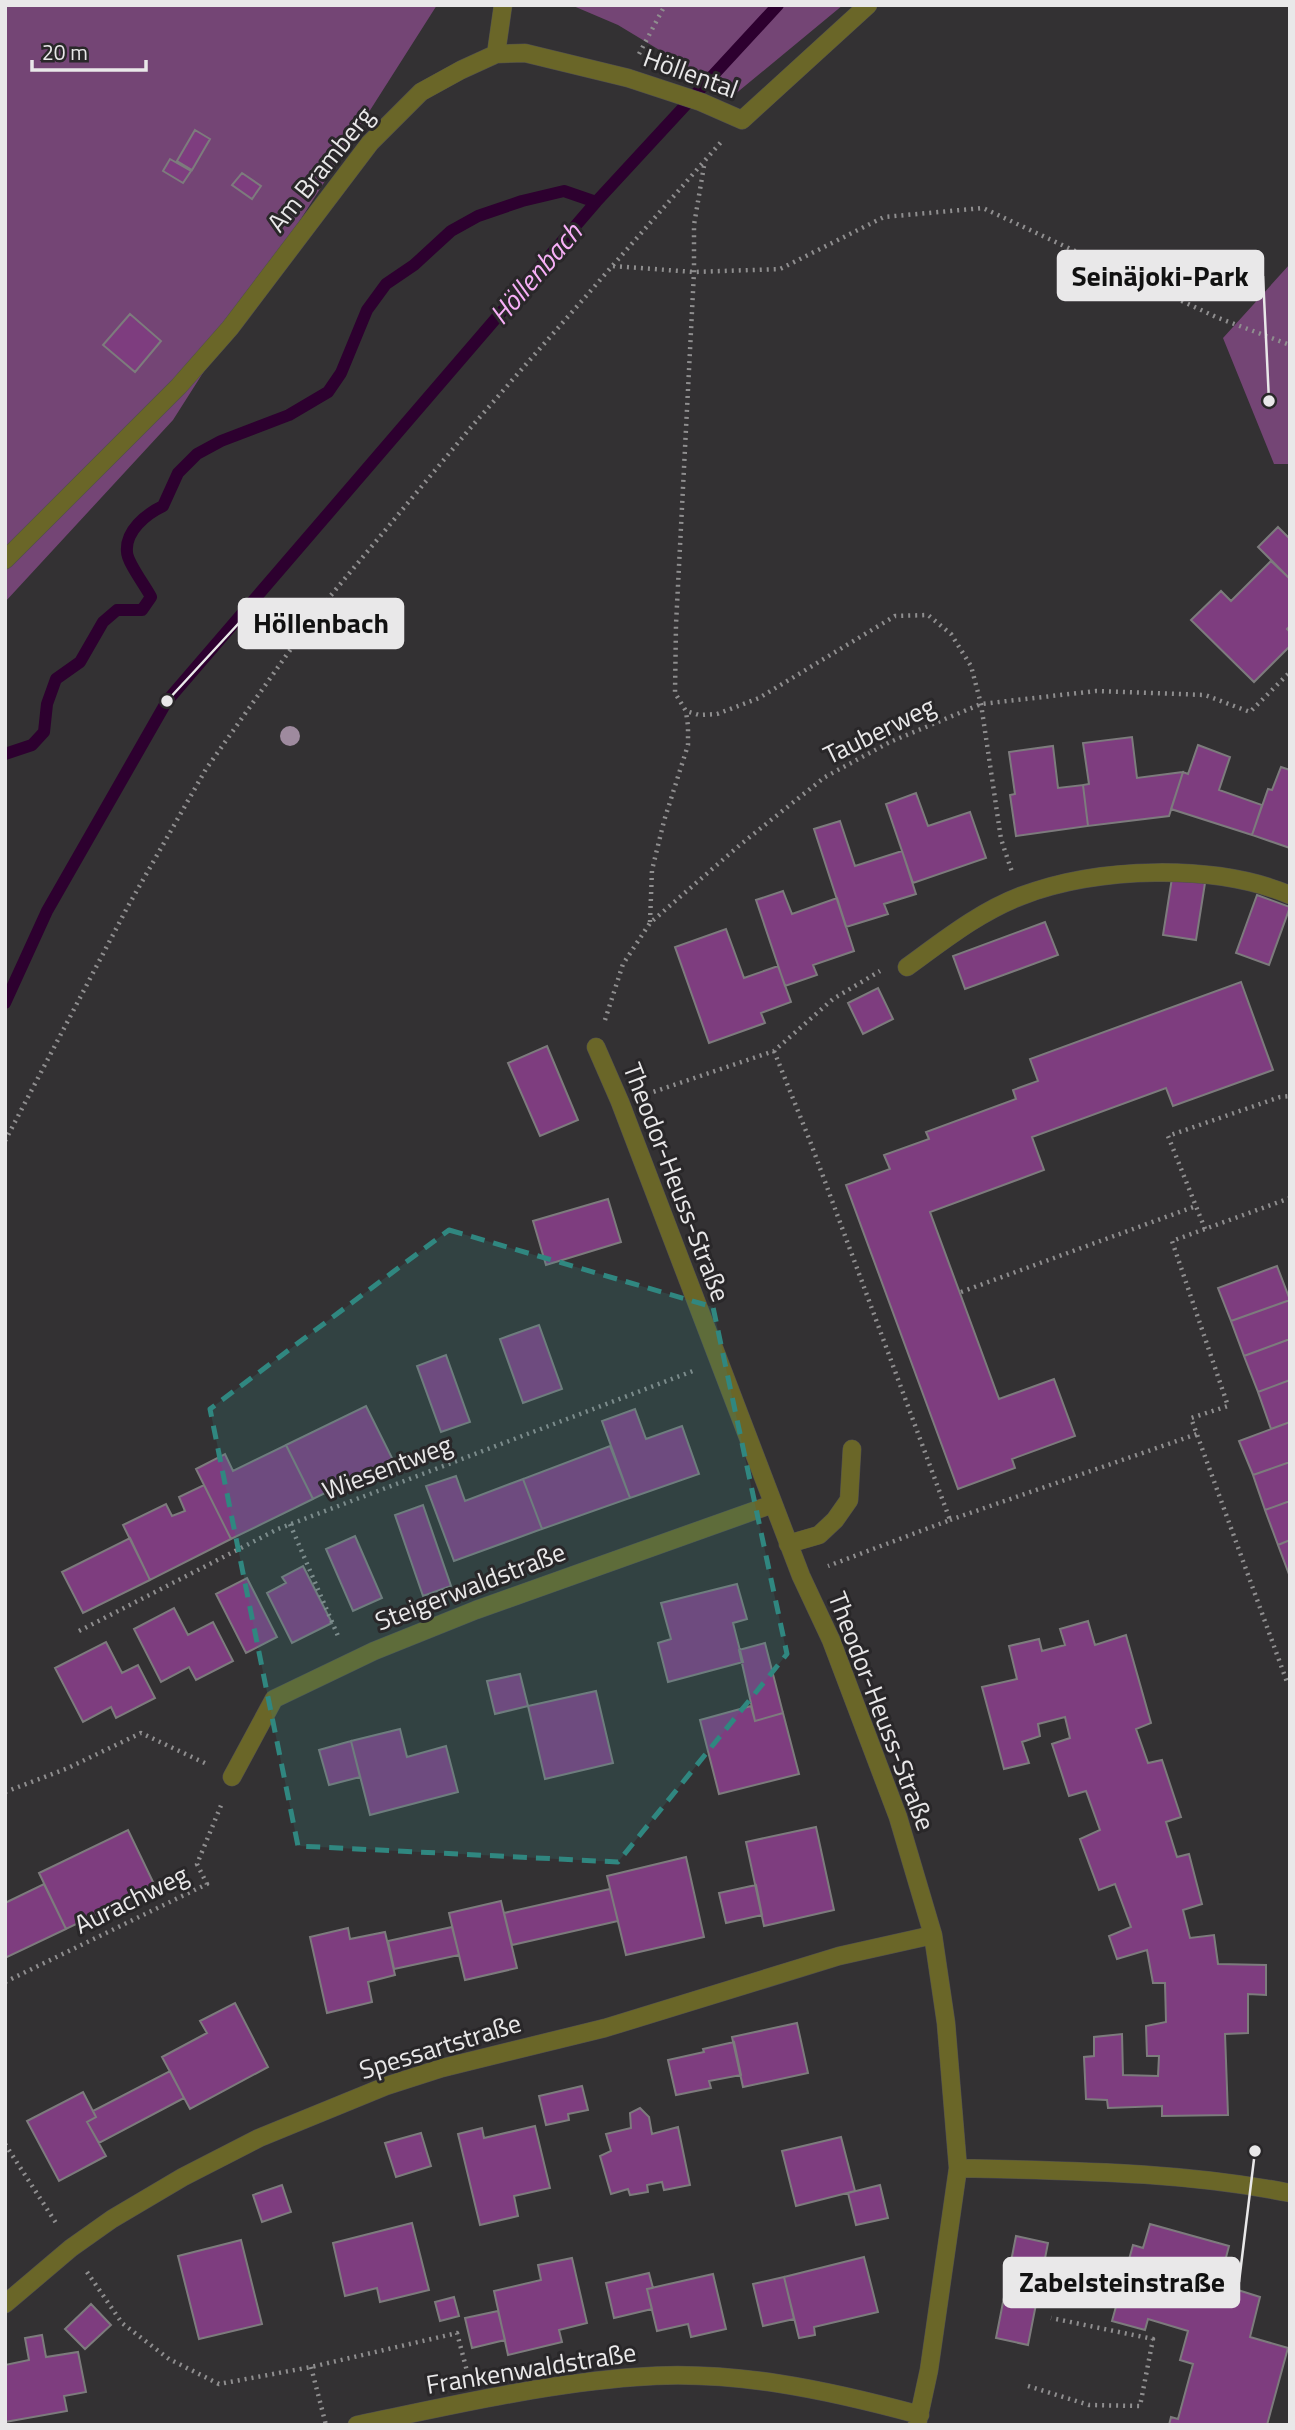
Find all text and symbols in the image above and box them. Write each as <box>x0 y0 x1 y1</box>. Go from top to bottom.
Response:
scale bar <box>32 28 145 72</box>
text: 20 m <box>42 36 88 68</box>
street label: Höllental <box>638 38 744 108</box>
street label: Am Bramberg <box>257 98 383 240</box>
water label: Höllenbach <box>478 212 592 334</box>
callout: Seinäjoki-Park <box>1058 251 1263 300</box>
text: Seinäjoki-Park <box>1071 254 1249 297</box>
callout: Höllenbach <box>239 599 403 648</box>
text: Höllenbach <box>253 601 389 644</box>
street label: Tauberweg <box>816 686 942 774</box>
street label: Theodor-Heuss-Straße <box>613 1057 741 1307</box>
street label: Wiesentweg <box>316 1424 458 1510</box>
street label: Steigerwaldstraße <box>369 1532 571 1640</box>
street label: Theodor-Heuss-Straße <box>818 1586 946 1836</box>
street label: Aurachweg <box>67 1855 195 1943</box>
street label: Spessartstraße <box>354 2003 526 2089</box>
callout: Zabelsteinstraße <box>1004 2258 1239 2307</box>
text: Zabelsteinstraße <box>1019 2260 1225 2303</box>
street label: Frankenwaldstraße <box>423 2332 639 2404</box>

